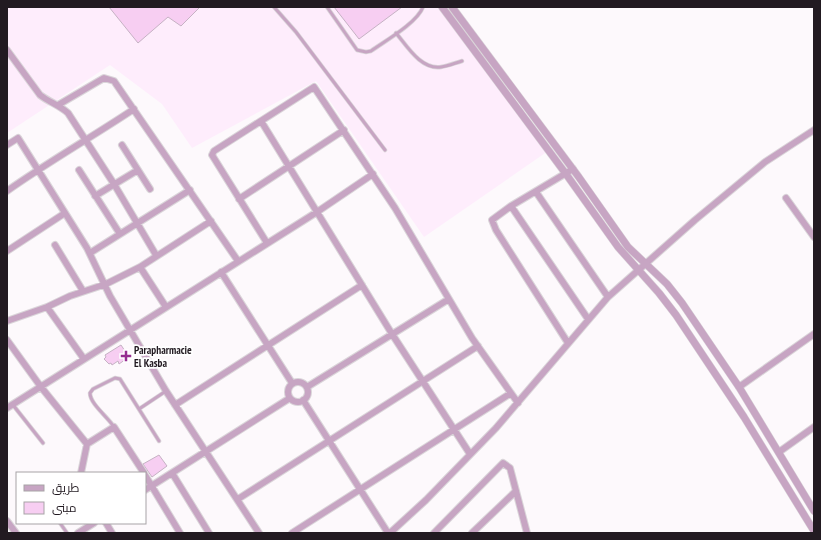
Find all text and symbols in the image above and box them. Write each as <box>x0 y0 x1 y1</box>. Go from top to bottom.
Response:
place label: Parapharmacie El Kasba <box>134 343 192 370</box>
marker: Parapharmacie El Kasba <box>121 351 131 361</box>
legend <box>16 472 146 524</box>
text: طريق <box>52 480 80 495</box>
text: مبنى <box>52 500 77 515</box>

